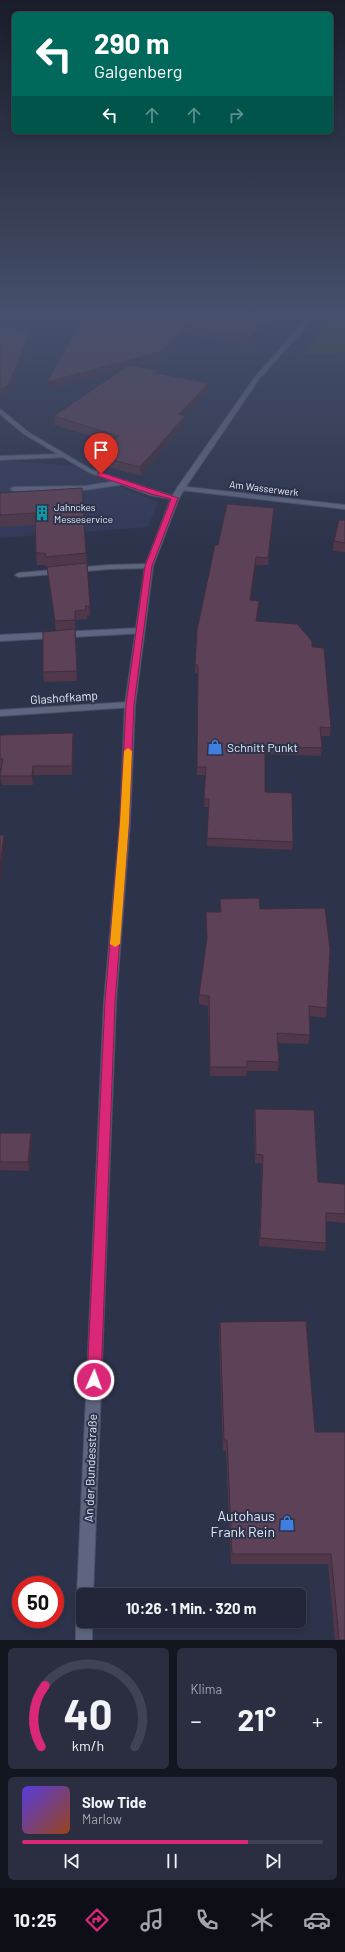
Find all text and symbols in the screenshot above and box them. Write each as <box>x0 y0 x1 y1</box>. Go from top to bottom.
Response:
text: 290 m <box>94 26 170 60</box>
icon: left <box>28 28 80 80</box>
text: Galgenberg <box>94 60 182 82</box>
icon: left <box>99 104 121 126</box>
icon: ahead <box>141 104 163 126</box>
icon: ahead <box>183 104 205 126</box>
icon: right <box>225 104 247 126</box>
pin <box>84 433 118 474</box>
icon: arrive <box>90 439 112 461</box>
street label: Am Wasserwerk <box>229 478 299 498</box>
place label: Jahnckes Messeservice <box>54 501 113 525</box>
building icon: Jahnckes Messeservice <box>33 504 51 522</box>
street label: Glashofkamp <box>30 688 98 706</box>
shop icon: Schnitt Punkt <box>206 738 224 756</box>
place label: Schnitt Punkt <box>227 740 298 754</box>
position arrow <box>73 1359 115 1401</box>
street label: An der Bundesstraße <box>81 1414 99 1522</box>
place label: Autohaus Frank Rein <box>211 1507 275 1540</box>
shop icon: Autohaus Frank Rein <box>278 1514 296 1532</box>
speed limit sign: 50 <box>12 1576 64 1628</box>
text: 10:26 · 1 Min. · 320 m <box>126 1599 256 1617</box>
text: Klima <box>191 1681 222 1697</box>
text: 40 <box>64 1687 113 1737</box>
text: 21° <box>237 1701 276 1737</box>
text: − <box>191 1707 202 1733</box>
text: + <box>312 1707 323 1733</box>
text: km/h <box>72 1736 104 1753</box>
text: Slow Tide <box>82 1793 146 1811</box>
text: Marlow <box>82 1811 122 1827</box>
icon: previous <box>61 1850 83 1872</box>
icon: pause <box>161 1850 183 1872</box>
icon: next <box>262 1850 284 1872</box>
icon: directions <box>83 1906 111 1934</box>
icon: music <box>138 1906 166 1934</box>
icon: phone <box>193 1906 221 1934</box>
icon: climate <box>248 1906 276 1934</box>
icon: car <box>303 1906 331 1934</box>
text: 10:25 <box>14 1909 56 1931</box>

